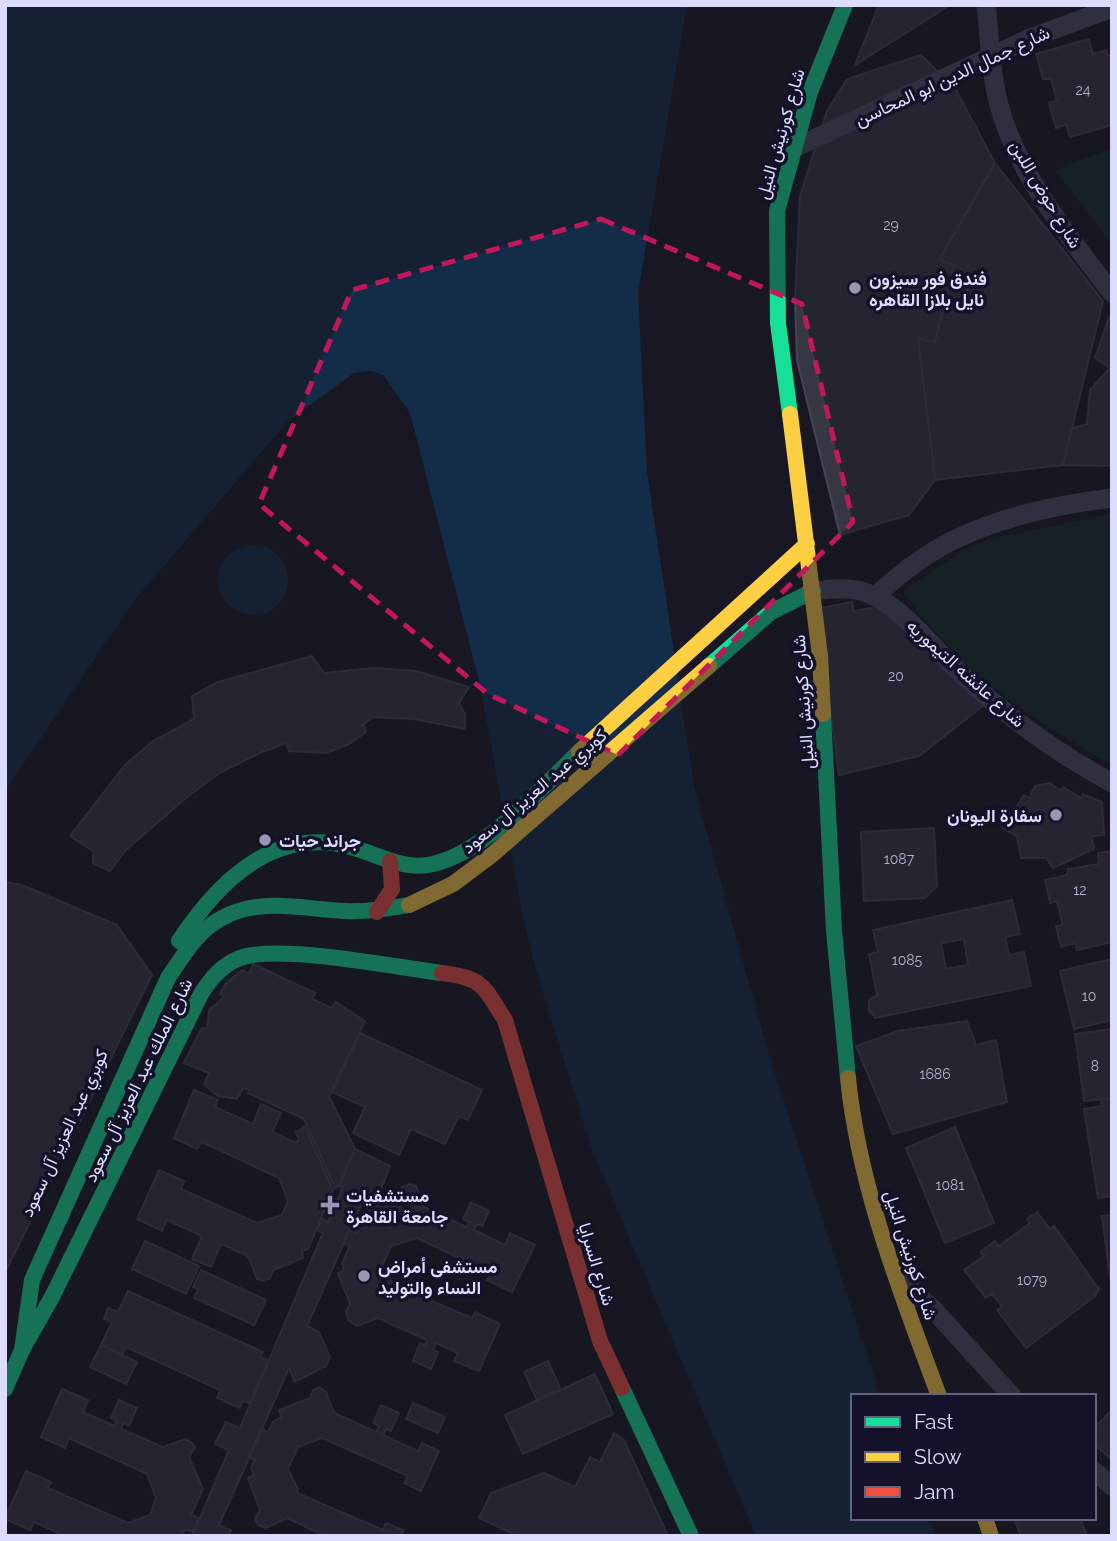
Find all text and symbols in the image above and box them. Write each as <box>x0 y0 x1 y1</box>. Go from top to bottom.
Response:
street label: شارع جمال الدين ابو المحاسن <box>851 22 1054 132</box>
street label: شارع كورنيش النيل <box>751 66 811 202</box>
house number: 24 <box>1076 82 1091 98</box>
street label: شارع حوض اللبن <box>1004 136 1086 253</box>
house number: 29 <box>883 217 899 233</box>
place label: فندق فور سيزون نايل بلازا القاهره <box>869 268 987 311</box>
marker: فندق فور سيزون نايل بلازا القاهره <box>847 280 863 296</box>
street label: شارع عائشه التيموريه <box>901 615 1029 733</box>
street label: شارع كورنيش النيل <box>788 634 820 770</box>
house number: 20 <box>888 668 904 684</box>
street label: كوبري عبد العزيز آل سعود <box>457 724 614 861</box>
place label: سفارة اليونان <box>947 805 1042 827</box>
marker: سفارة اليونان <box>1048 807 1064 823</box>
place label: جراند حيات <box>279 830 361 852</box>
marker: جراند حيات <box>257 832 273 848</box>
house number: 1087 <box>884 851 915 867</box>
house number: 12 <box>1073 882 1087 898</box>
house number: 1085 <box>892 952 923 968</box>
street label: شارع الملك عبد العزيز آل سعود <box>79 975 198 1186</box>
house number: 10 <box>1082 988 1096 1004</box>
street label: كوبري عبد العزيز آل سعود <box>16 1046 117 1222</box>
house number: 8 <box>1091 1058 1099 1074</box>
house number: 1686 <box>919 1066 951 1082</box>
house number: 1081 <box>936 1177 964 1193</box>
place label: مستشفيات جامعة القاهرة <box>346 1185 448 1228</box>
street label: شارع كورنيش النيل <box>878 1188 942 1323</box>
marker: مستشفيات جامعة القاهرة <box>320 1195 340 1215</box>
street label: شارع السرايا <box>573 1220 620 1309</box>
place label: مستشفى أمراض النساء والتوليد <box>378 1256 498 1299</box>
marker: مستشفى أمراض النساء والتوليد <box>356 1268 372 1284</box>
house number: 1079 <box>1017 1272 1047 1288</box>
legend <box>851 1394 1096 1520</box>
text: Fast <box>914 1409 954 1434</box>
text: Slow <box>914 1444 962 1469</box>
text: Jam <box>914 1479 955 1504</box>

